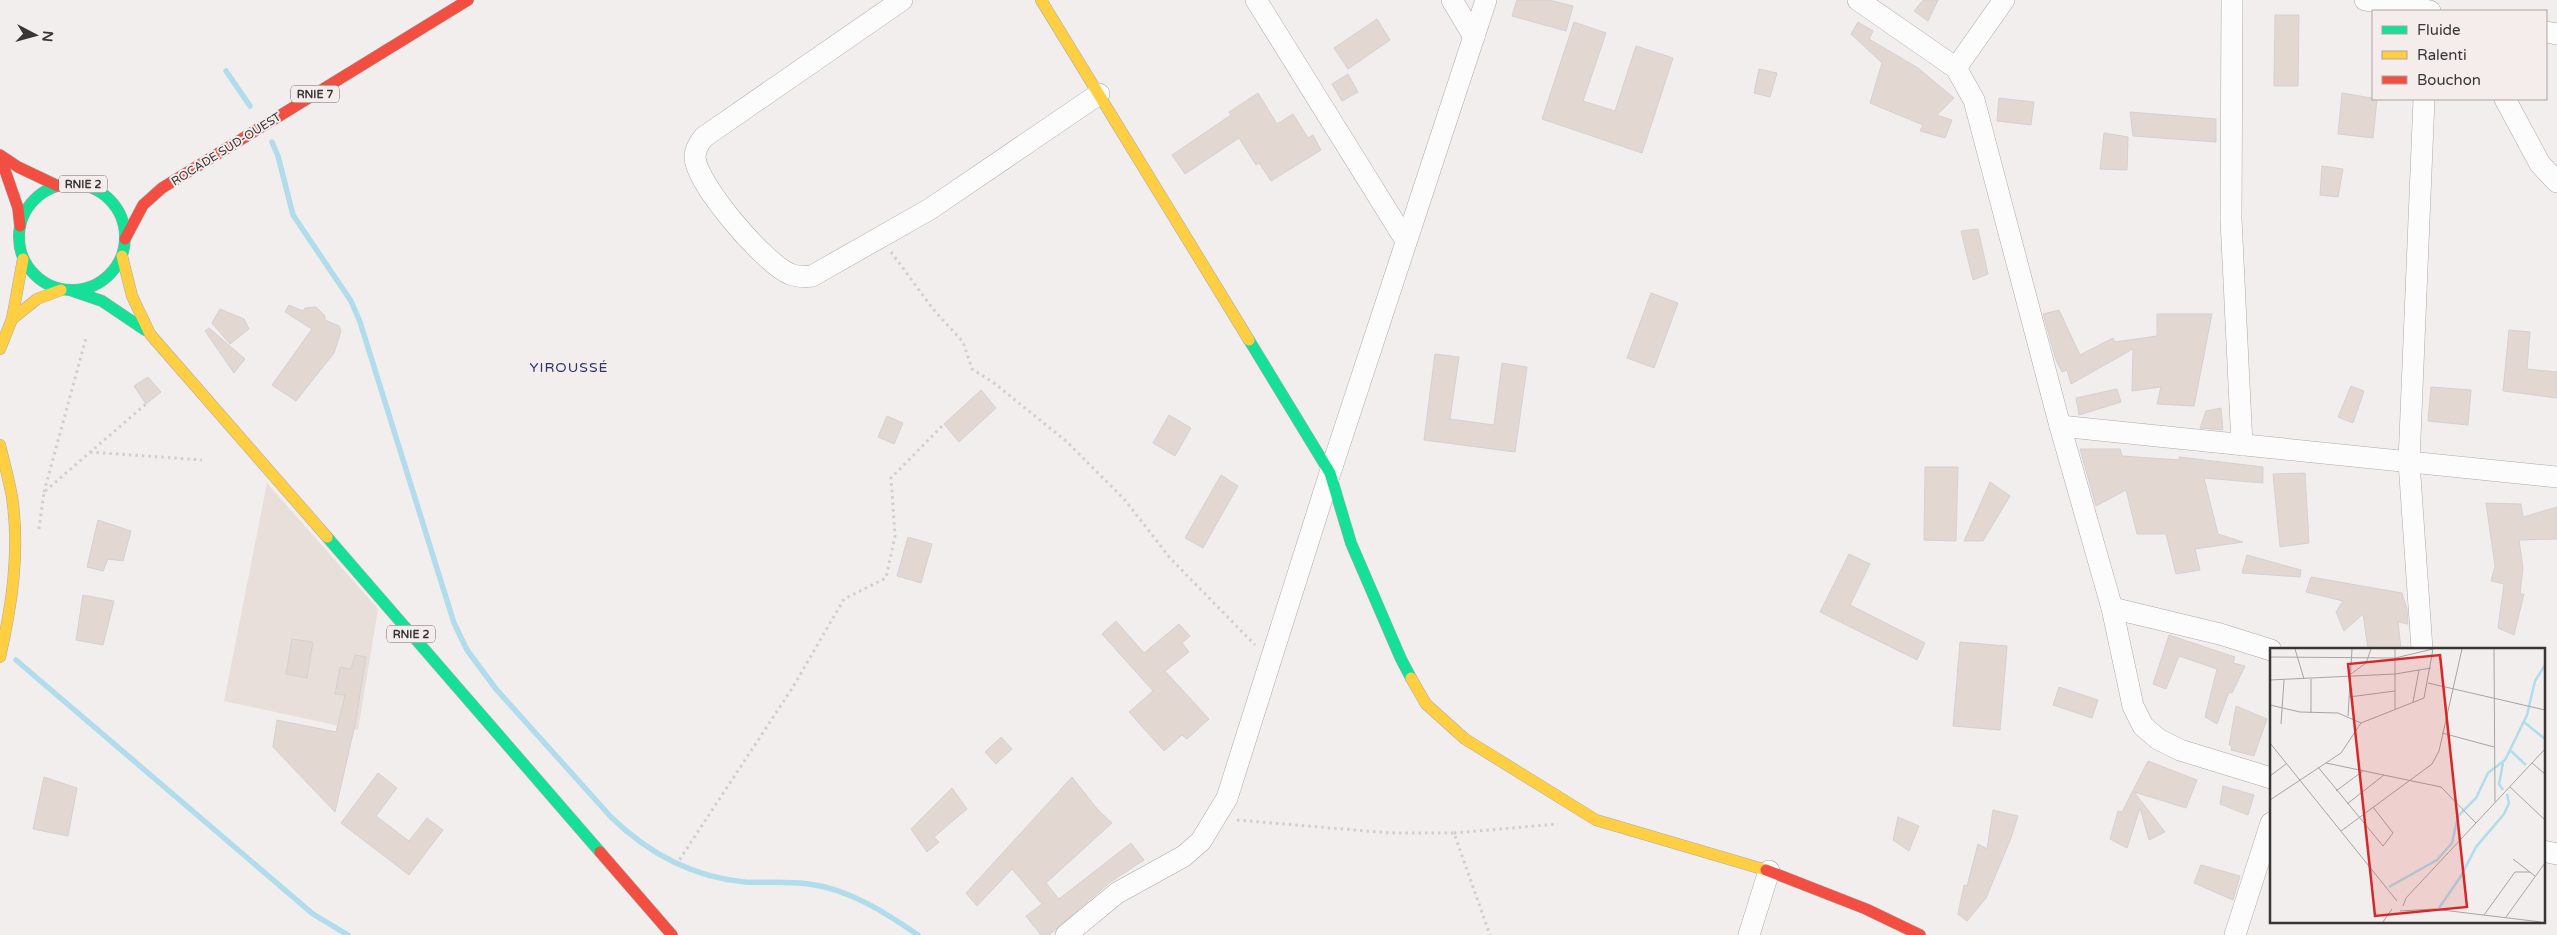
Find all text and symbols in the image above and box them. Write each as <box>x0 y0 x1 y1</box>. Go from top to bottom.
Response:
north arrow <box>10 10 60 60</box>
legend <box>2372 10 2547 100</box>
text: Fluide <box>2417 21 2461 39</box>
text: N <box>38 30 56 43</box>
text: Ralenti <box>2417 46 2467 64</box>
text: Bouchon <box>2417 71 2481 89</box>
road number: RNIE 7 <box>291 86 339 102</box>
street label: ROCADE SUD-OUEST <box>169 109 284 188</box>
road number: RNIE 2 <box>59 175 107 192</box>
district label: YIROUSSÉ <box>529 359 609 376</box>
road number: RNIE 2 <box>387 626 435 642</box>
inset map <box>2270 648 2544 922</box>

